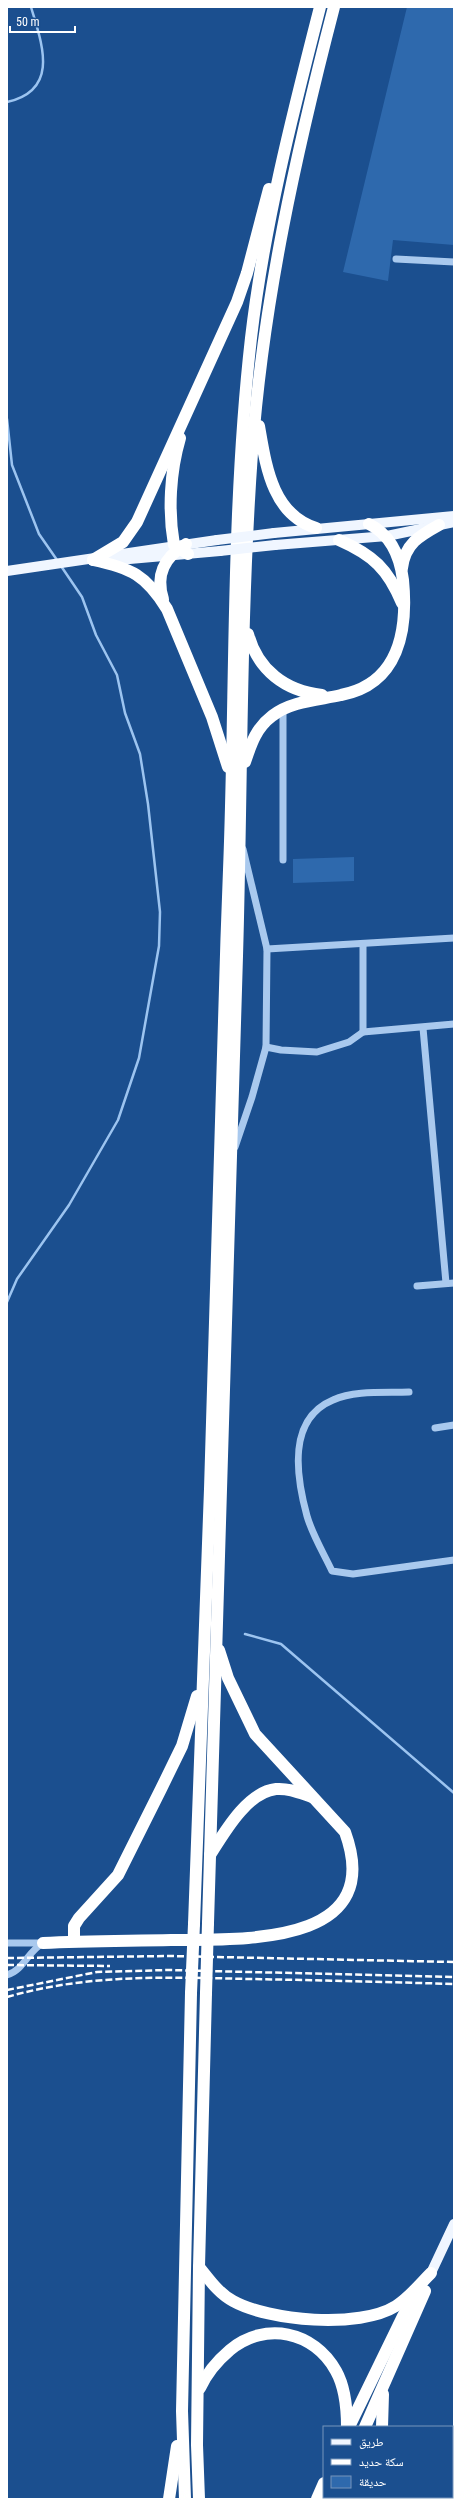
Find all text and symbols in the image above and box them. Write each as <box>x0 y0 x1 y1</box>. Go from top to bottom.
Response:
scale bar <box>10 8 75 34</box>
text: 50 m <box>16 15 40 29</box>
legend <box>323 2426 453 2498</box>
text: طريق <box>359 2435 384 2449</box>
text: سكة حديد <box>359 2455 404 2469</box>
text: حديقة <box>359 2475 387 2489</box>

